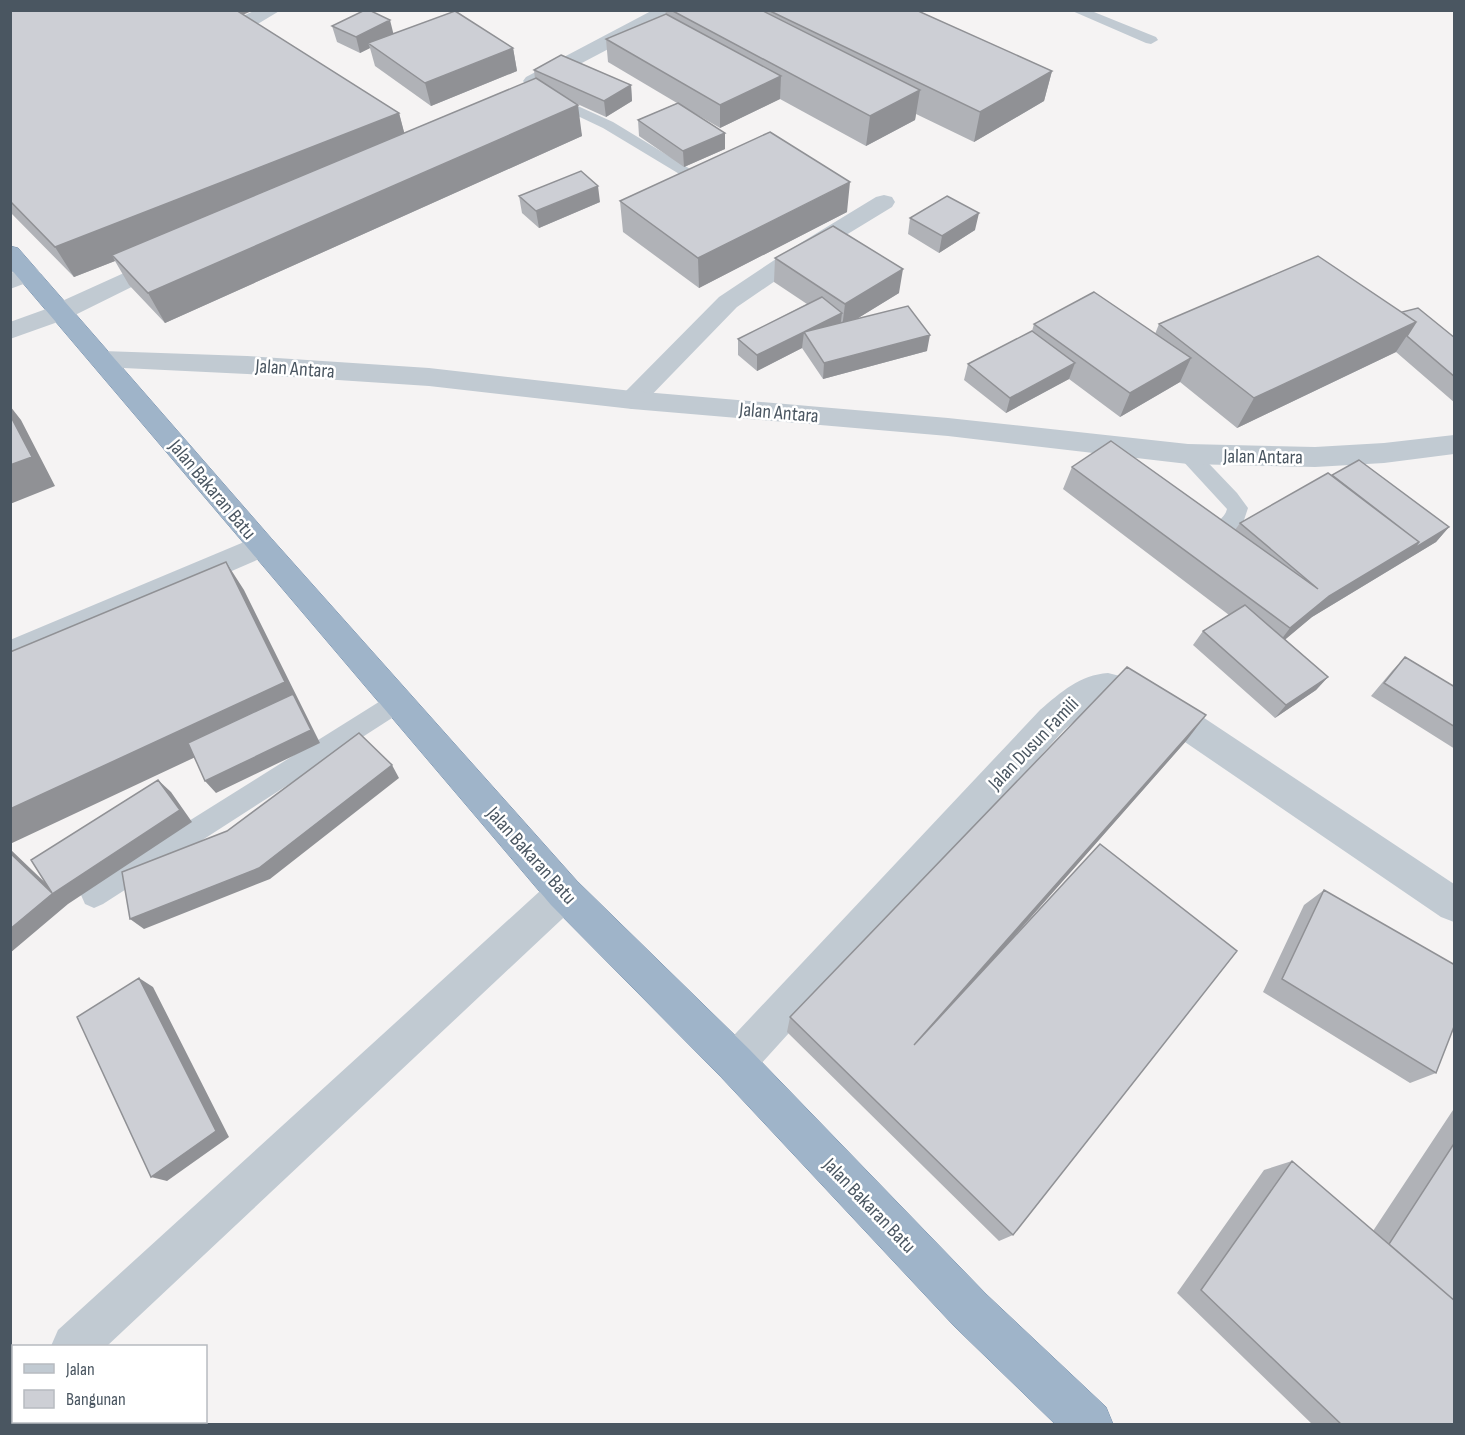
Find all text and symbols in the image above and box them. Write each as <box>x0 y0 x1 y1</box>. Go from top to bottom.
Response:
street label: Jalan Antara <box>253 354 335 384</box>
street label: Jalan Antara <box>737 397 820 428</box>
street label: Jalan Bakaran Batu <box>163 434 261 544</box>
street label: Jalan Antara <box>1222 444 1303 470</box>
street label: Jalan Dusun Famili <box>983 692 1084 796</box>
street label: Jalan Bakaran Batu <box>481 801 581 909</box>
street label: Jalan Bakaran Batu <box>817 1152 921 1258</box>
legend <box>12 1345 207 1423</box>
text: Jalan <box>65 1359 95 1380</box>
text: Bangunan <box>66 1389 126 1410</box>

